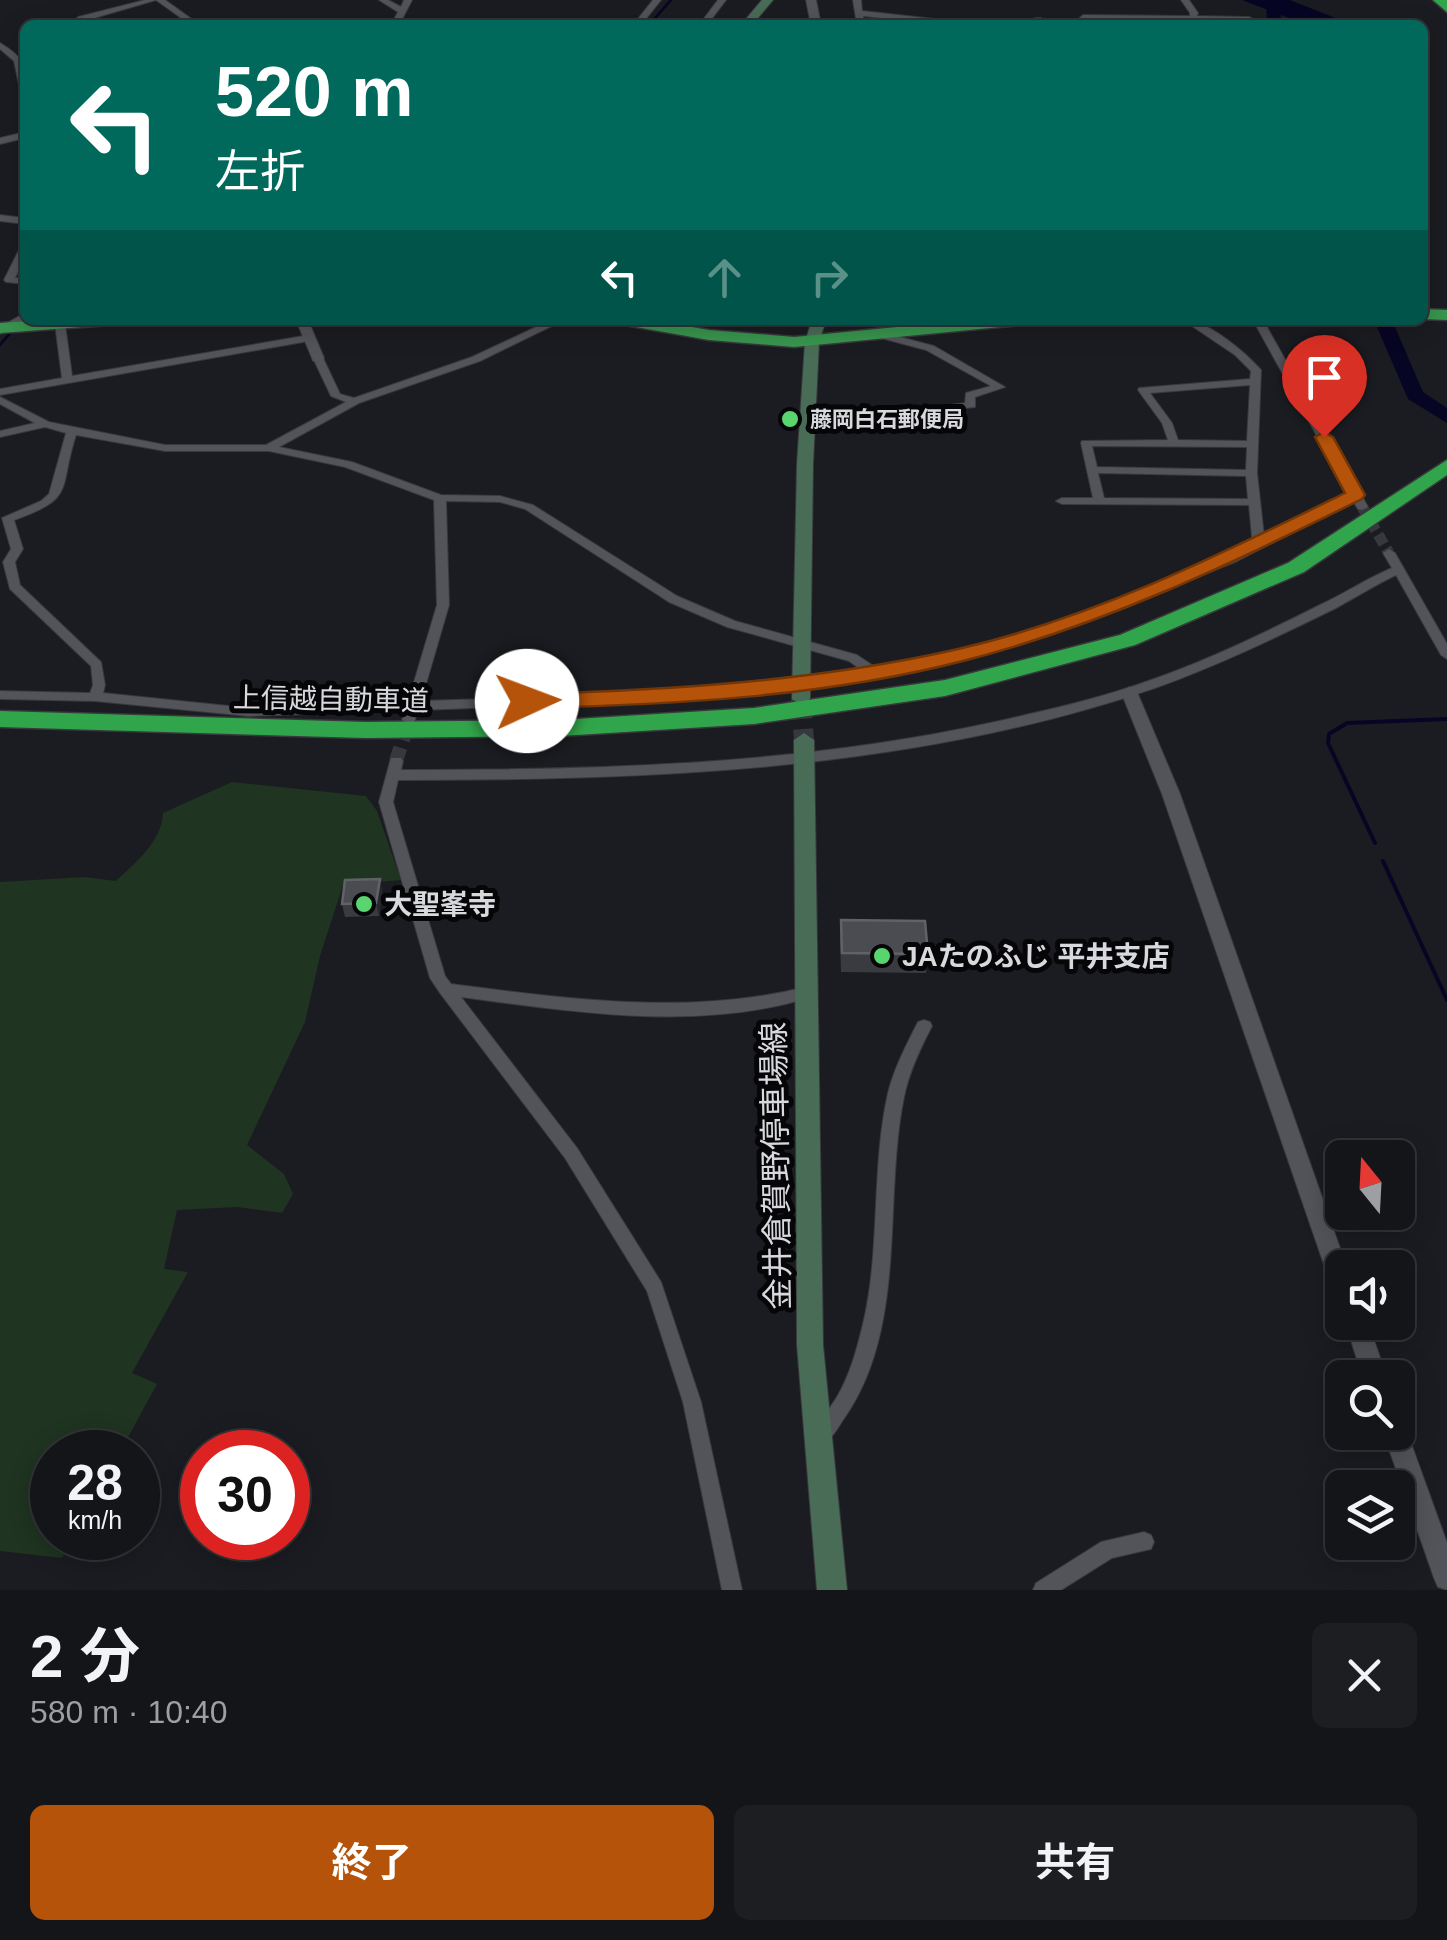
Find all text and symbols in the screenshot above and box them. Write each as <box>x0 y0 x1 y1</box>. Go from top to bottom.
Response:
text: 520 m <box>215 53 413 131</box>
icon: left <box>50 60 180 190</box>
text: 左折 <box>215 146 305 197</box>
icon: left <box>592 250 647 305</box>
icon: ahead <box>697 250 752 305</box>
icon: right <box>802 250 857 305</box>
pin <box>1282 335 1367 438</box>
icon: arrive <box>1297 350 1352 405</box>
place label: 藤岡白石郵便局 <box>810 407 964 432</box>
marker: 藤岡白石郵便局 <box>779 408 801 430</box>
position arrow <box>475 649 579 753</box>
street label: 上信越自動車道 <box>233 682 429 717</box>
place label: 大聖峯寺 <box>384 889 496 920</box>
marker: 大聖峯寺 <box>353 893 375 915</box>
place label: JAたのふじ 平井支店 <box>902 941 1170 972</box>
marker: JAたのふじ 平井支店 <box>871 945 893 967</box>
street label: 金井倉賀野停車場線 <box>755 1022 797 1310</box>
north arrow <box>1325 1140 1415 1230</box>
map controls <box>1325 1140 1415 1560</box>
button: sound <box>1325 1250 1415 1340</box>
button: search <box>1325 1360 1415 1450</box>
speed limit sign: 30 <box>180 1430 310 1560</box>
text: 28 <box>67 1455 123 1511</box>
button: layers <box>1325 1470 1415 1560</box>
text: km/h <box>68 1506 122 1534</box>
text: 2 分 <box>30 1623 140 1690</box>
button: close <box>1312 1623 1417 1728</box>
text: 580 m · 10:40 <box>30 1694 227 1730</box>
button: 終了 <box>30 1805 714 1920</box>
button: 共有 <box>734 1805 1417 1920</box>

